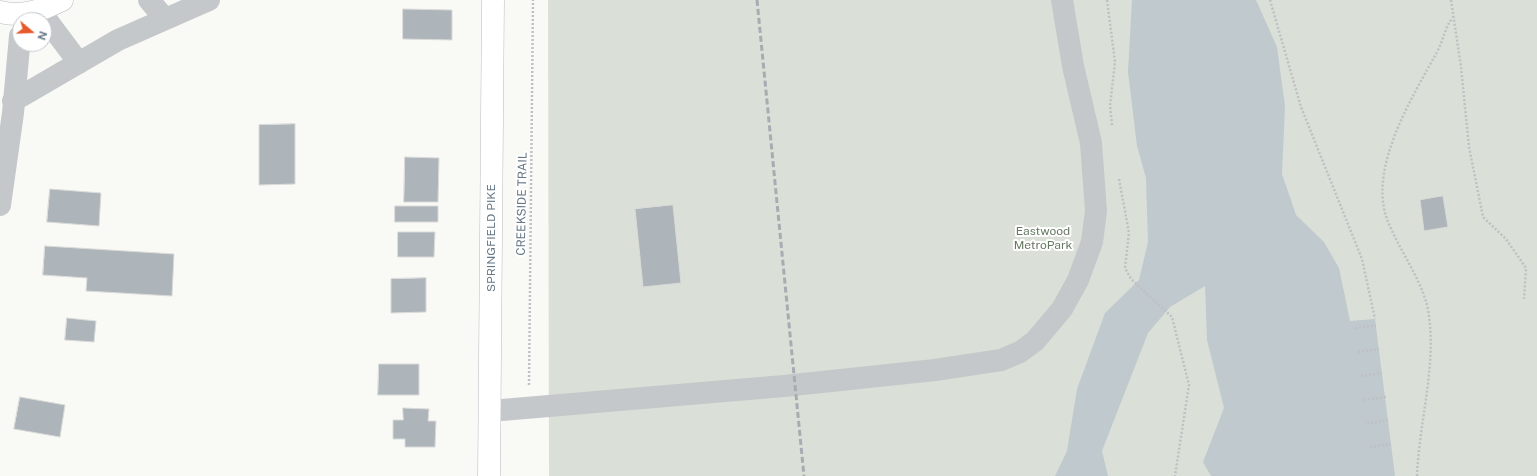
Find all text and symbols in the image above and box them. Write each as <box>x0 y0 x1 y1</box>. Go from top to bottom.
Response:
north arrow <box>12 12 52 52</box>
text: N <box>35 30 49 42</box>
street label: CREEKSIDE TRAIL <box>514 152 530 256</box>
street label: SPRINGFIELD PIKE <box>484 184 498 292</box>
park label: Eastwood MetroPark <box>1014 224 1072 252</box>

